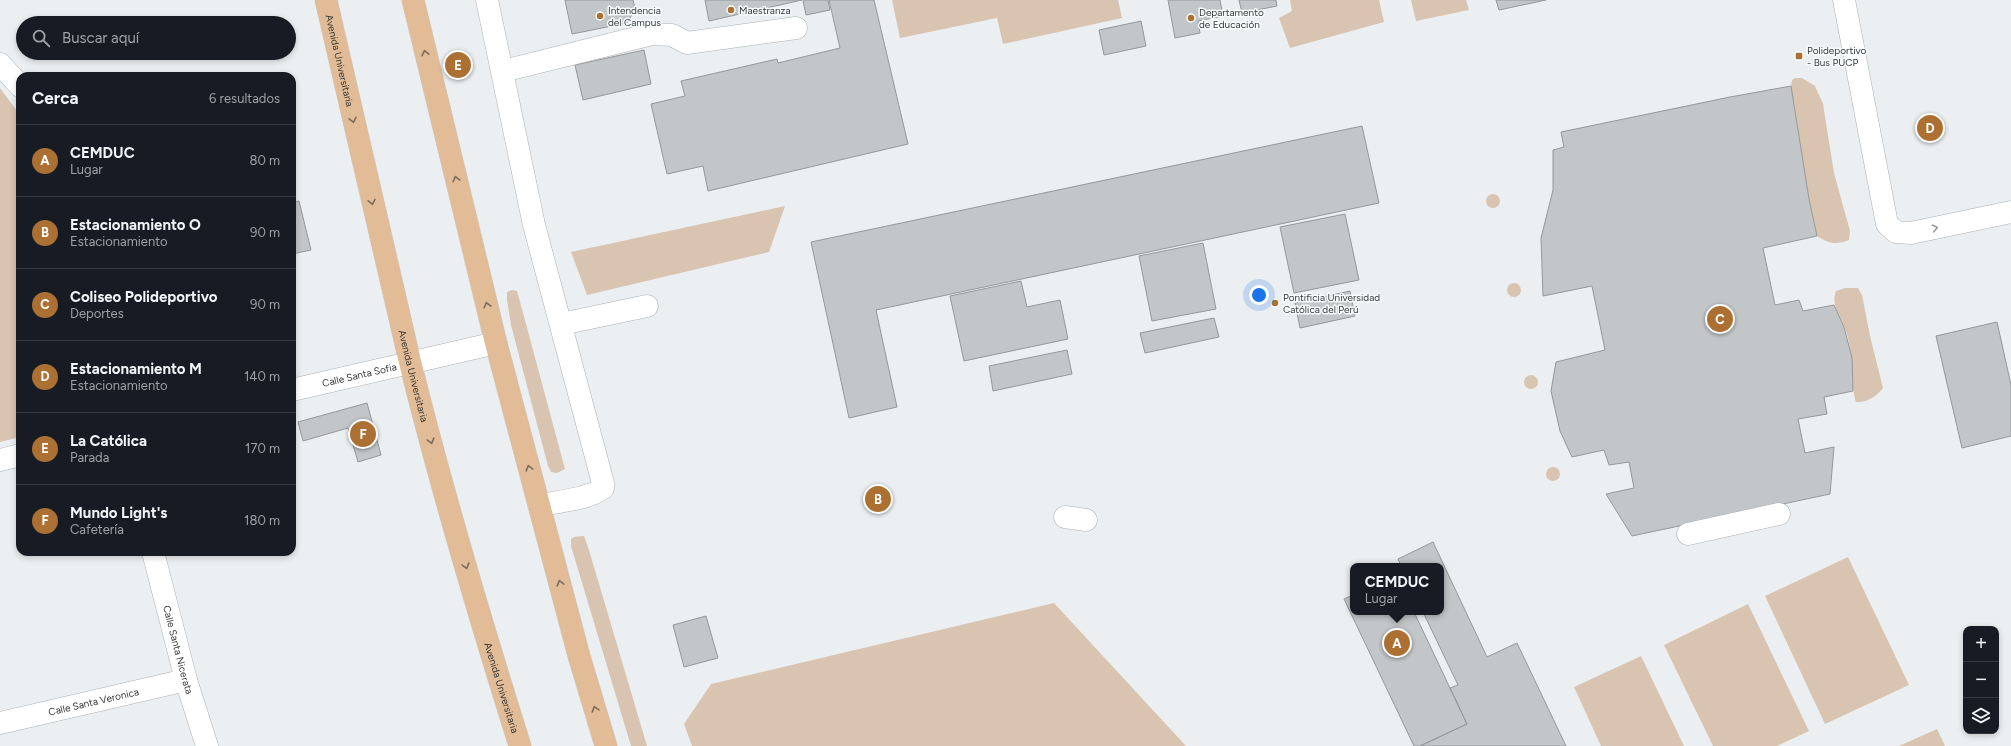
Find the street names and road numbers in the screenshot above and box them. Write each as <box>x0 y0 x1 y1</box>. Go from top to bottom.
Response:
street label: Avenida Universitaria <box>323 13 356 108</box>
street label: Avenida Universitaria <box>396 329 431 423</box>
street label: Calle Santa Sofia <box>321 360 398 390</box>
street label: Calle Santa Nicerata <box>160 604 196 696</box>
street label: Avenida Universitaria <box>481 641 522 735</box>
street label: Calle Santa Veronica <box>47 685 140 719</box>

